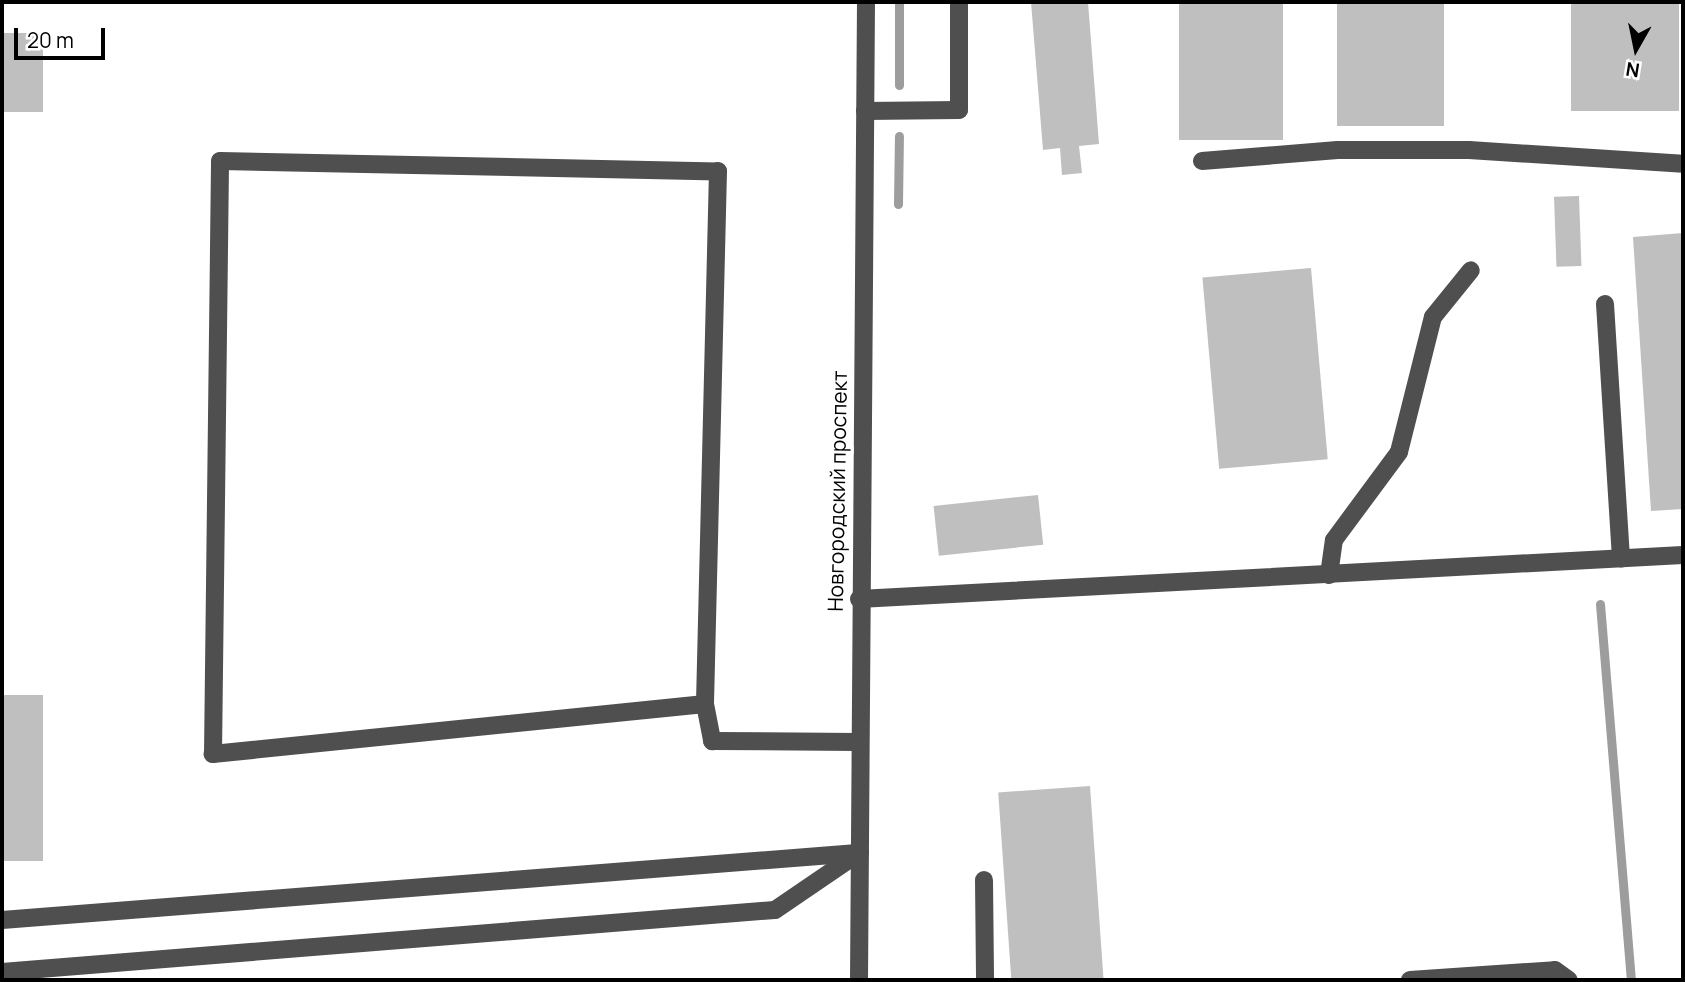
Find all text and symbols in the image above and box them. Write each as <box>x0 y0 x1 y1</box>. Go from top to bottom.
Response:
scale bar <box>18 14 108 58</box>
north arrow <box>1601 14 1671 84</box>
text: 20 m <box>27 26 74 54</box>
text: N <box>1624 56 1641 84</box>
street label: Новгородский проспект <box>822 370 852 612</box>

